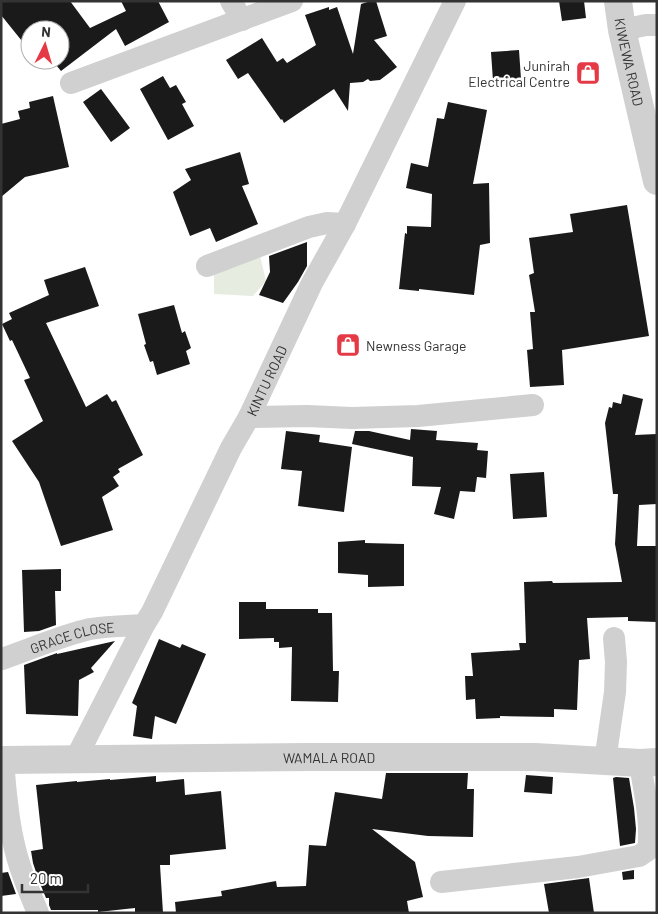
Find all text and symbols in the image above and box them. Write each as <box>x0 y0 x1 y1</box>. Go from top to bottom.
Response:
street label: KIWEWA ROAD <box>612 17 648 108</box>
north arrow <box>20 20 70 70</box>
text: N <box>41 23 52 40</box>
place label: Junirah Electrical Centre <box>468 57 570 90</box>
shop icon: Junirah Electrical Centre <box>575 60 601 86</box>
shop icon: Newness Garage <box>335 332 361 358</box>
place label: Newness Garage <box>366 337 467 354</box>
street label: KINTU ROAD <box>242 343 290 419</box>
street label: GRACE CLOSE <box>27 618 115 657</box>
street label: WAMALA ROAD <box>283 748 375 766</box>
scale bar <box>22 862 89 894</box>
text: 20 m <box>30 869 62 887</box>

